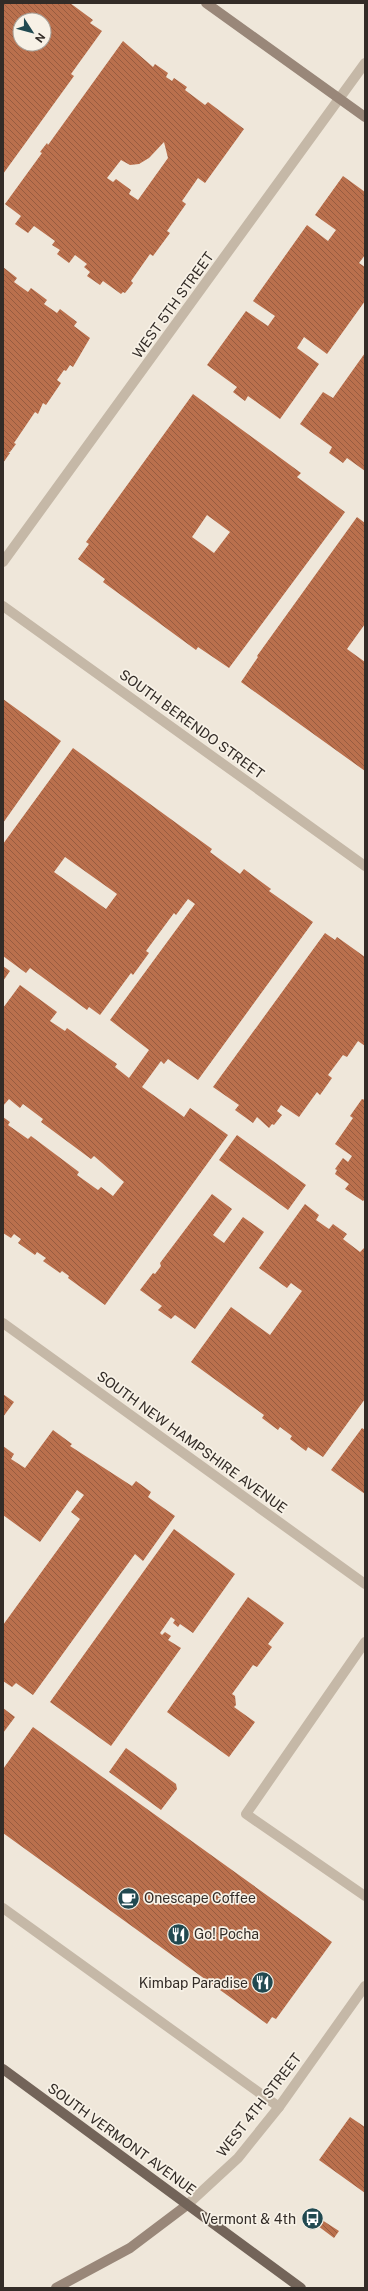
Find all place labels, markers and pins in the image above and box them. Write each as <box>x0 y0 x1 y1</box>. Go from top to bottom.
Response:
cafe icon: Onescape Coffee <box>116 1885 142 1911</box>
place label: Onescape Coffee <box>144 1890 256 1906</box>
restaurant icon: Go! Pocha <box>166 1921 192 1947</box>
place label: Go! Pocha <box>194 1926 259 1942</box>
restaurant icon: Kimbap Paradise <box>250 1970 276 1996</box>
place label: Kimbap Paradise <box>139 1975 248 1991</box>
bus stop icon: Vermont & 4th <box>299 2206 325 2232</box>
place label: Vermont & 4th <box>202 2211 296 2227</box>

